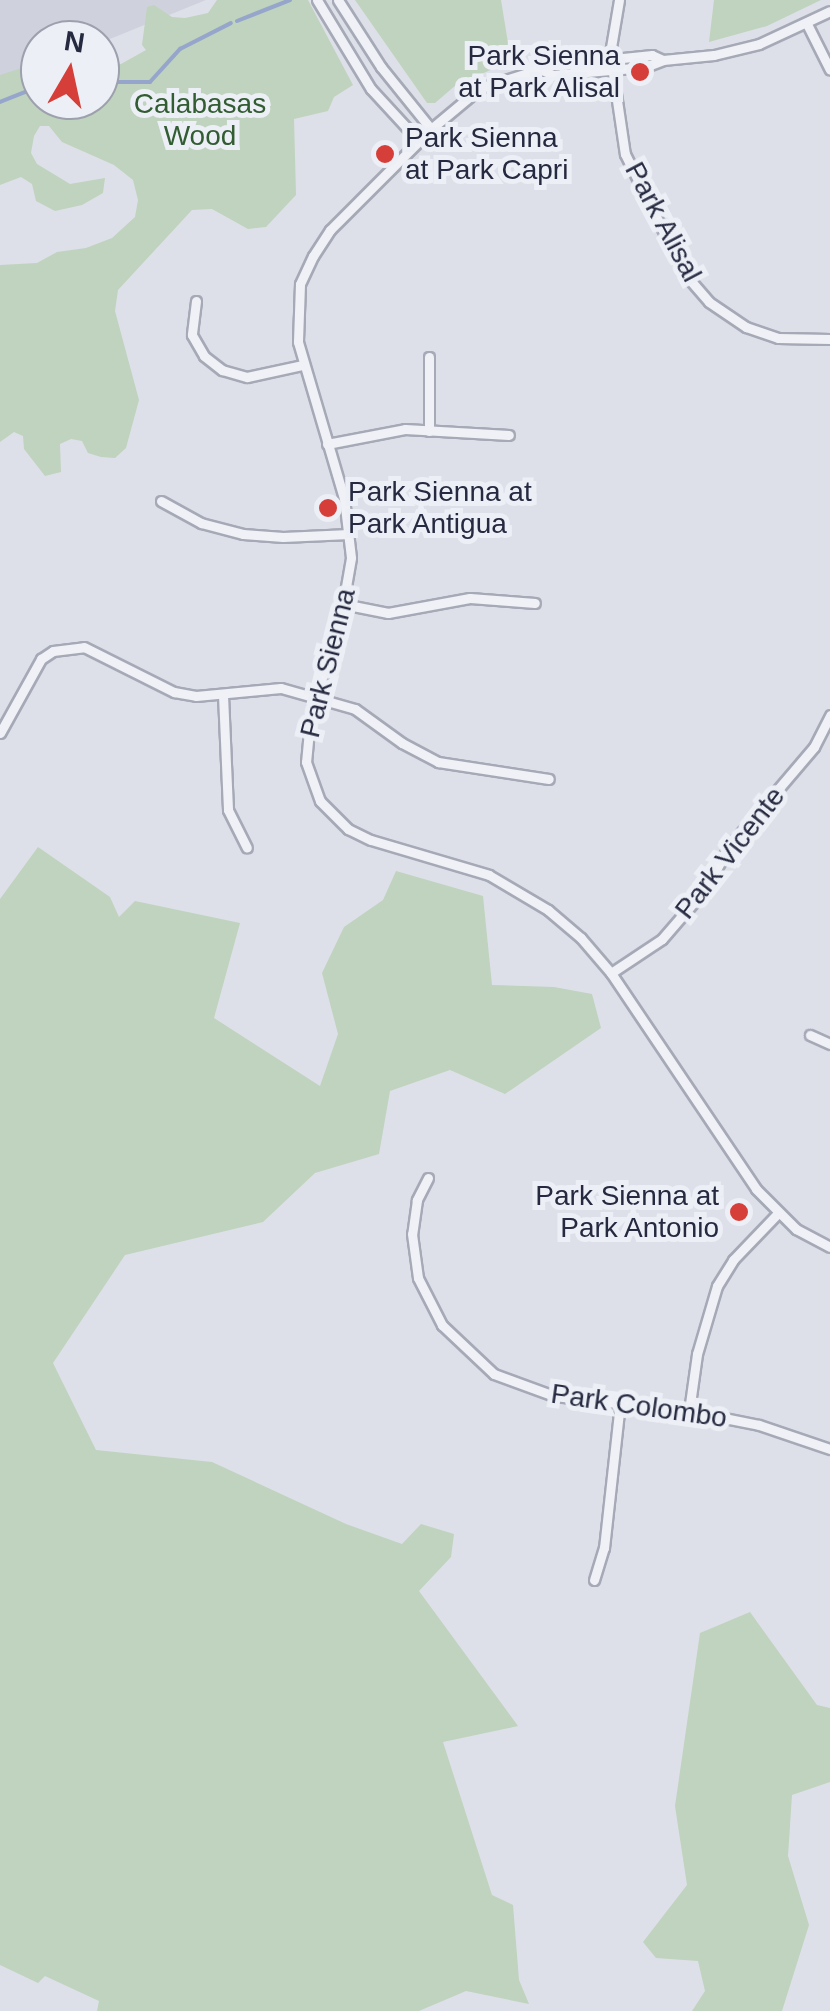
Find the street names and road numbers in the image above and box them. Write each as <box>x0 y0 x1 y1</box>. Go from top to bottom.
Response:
street label: Park Alisal <box>617 156 709 288</box>
street label: Park Sienna <box>293 585 363 741</box>
street label: Park Vicente <box>668 780 792 926</box>
street label: Park Colombo <box>549 1377 729 1435</box>

